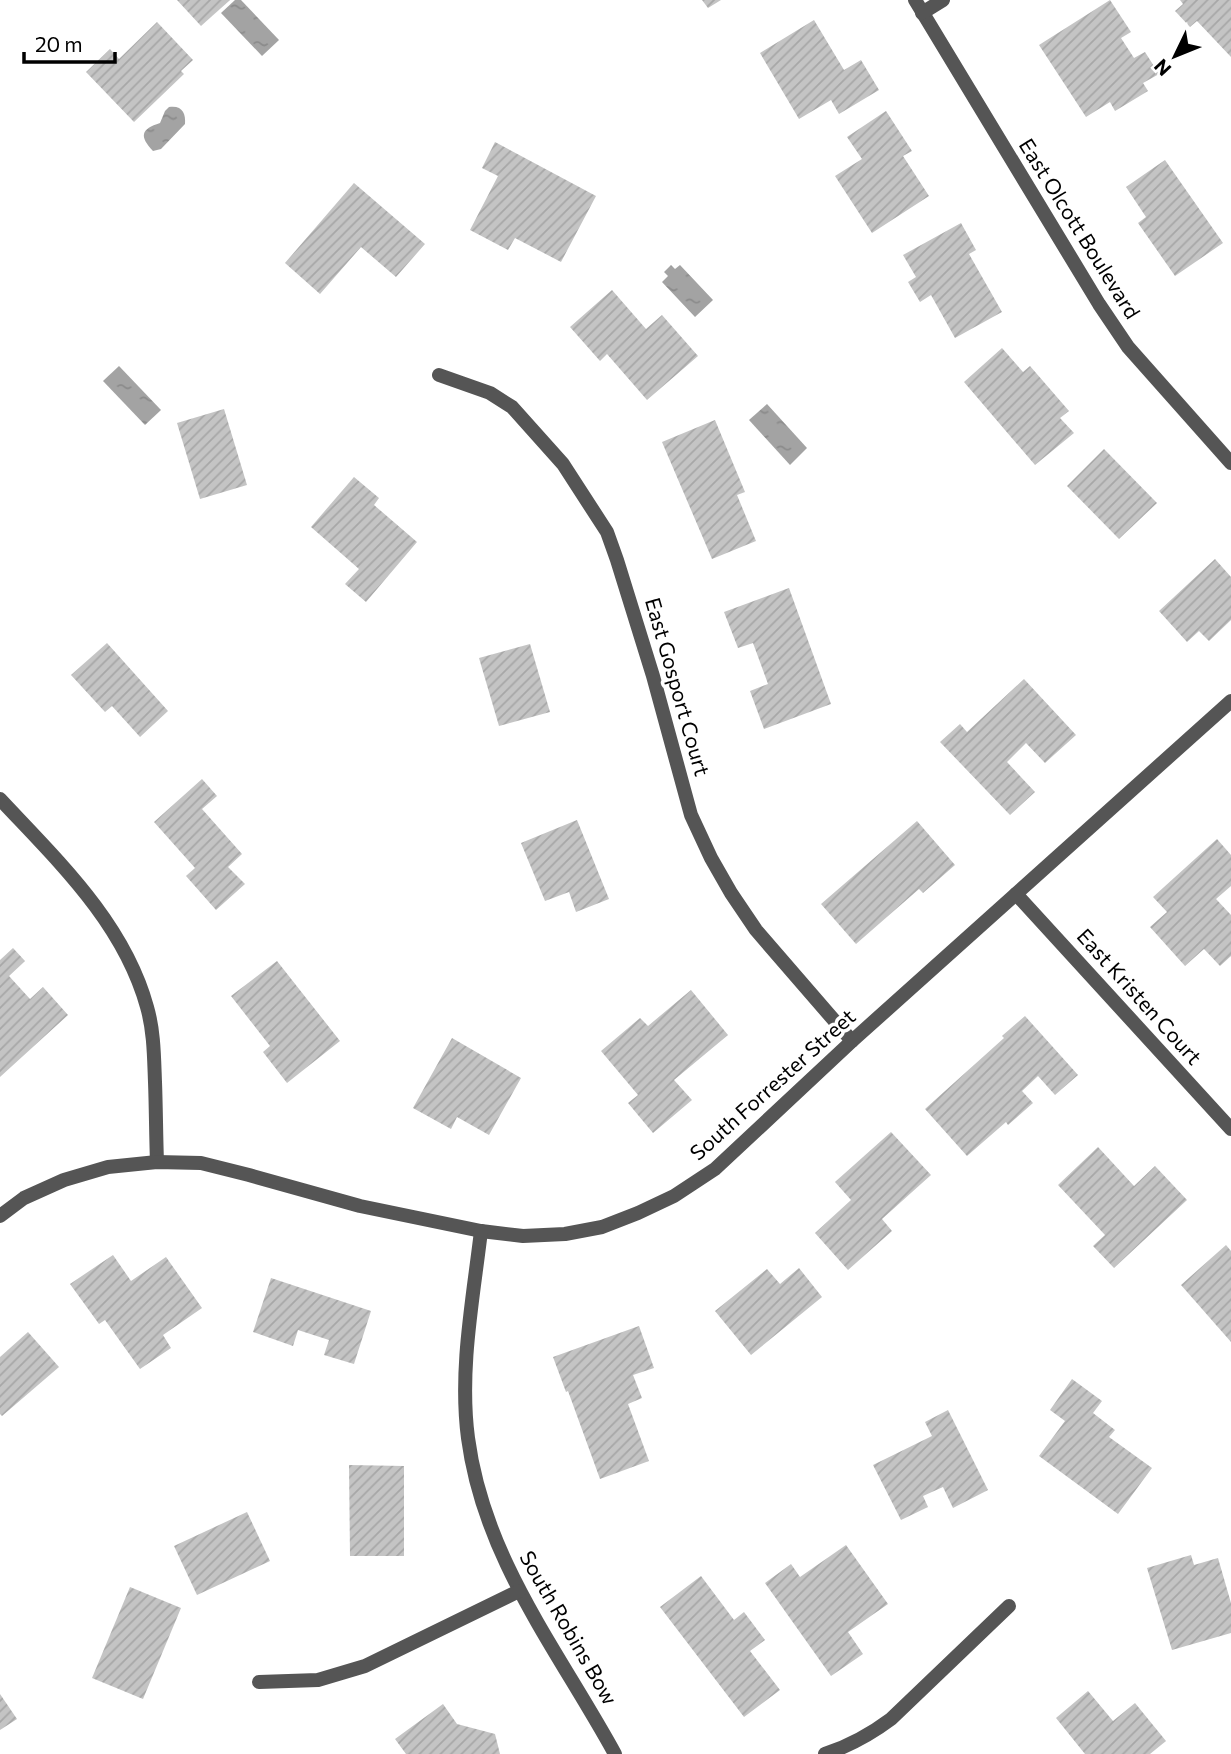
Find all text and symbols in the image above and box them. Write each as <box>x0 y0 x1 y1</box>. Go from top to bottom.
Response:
scale bar <box>24 21 116 65</box>
north arrow <box>1140 21 1210 91</box>
text: 20 m <box>35 31 83 56</box>
text: N <box>1149 55 1175 81</box>
street label: East Olcott Boulevard <box>1015 133 1146 323</box>
street label: East Gosport Court <box>641 594 716 779</box>
street label: East Kristen Court <box>1073 923 1208 1069</box>
street label: South Forrester Street <box>684 1003 860 1165</box>
street label: South Robins Bow <box>515 1546 624 1709</box>

